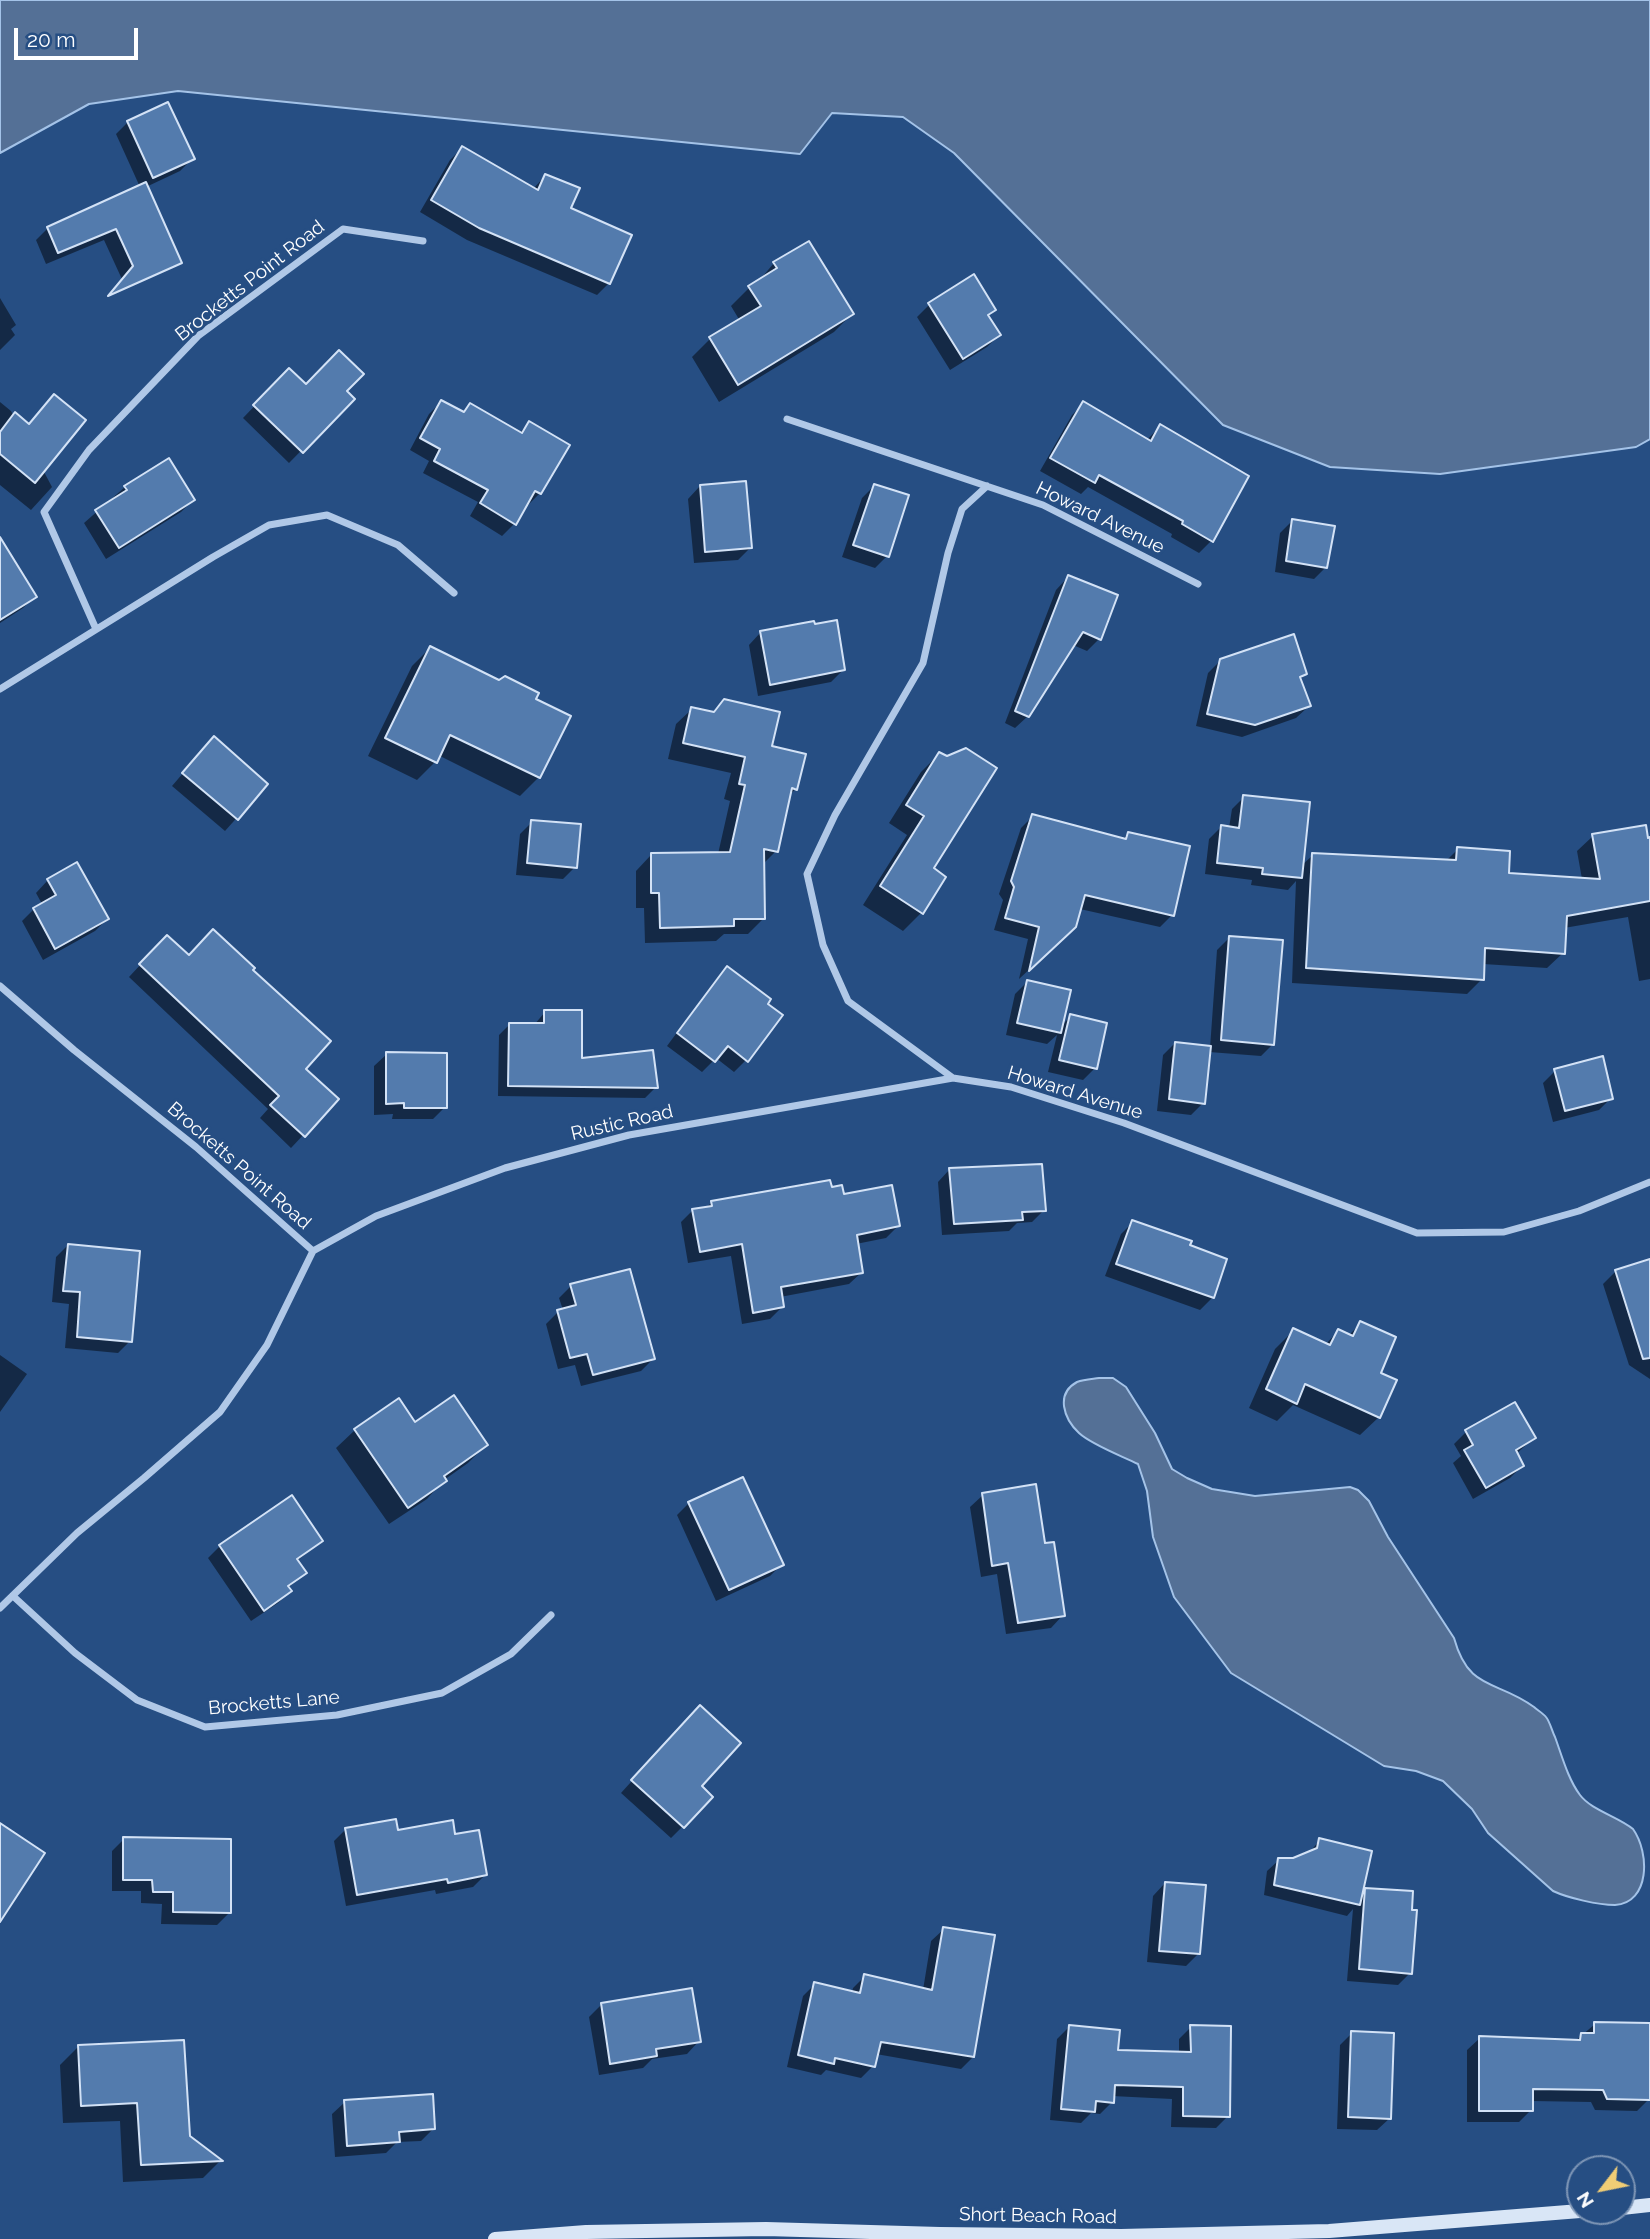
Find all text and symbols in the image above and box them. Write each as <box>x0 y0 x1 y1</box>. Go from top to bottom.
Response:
scale bar <box>18 14 142 58</box>
text: 20 m <box>27 27 75 52</box>
street label: Brocketts Point Road <box>171 216 329 346</box>
street label: Howard Avenue <box>1032 477 1168 559</box>
street label: Howard Avenue <box>1005 1062 1145 1124</box>
street label: Brocketts Point Road <box>162 1097 316 1235</box>
street label: Rustic Road <box>569 1100 675 1146</box>
street label: Brocketts Lane <box>207 1686 341 1720</box>
north arrow <box>1566 2155 1636 2225</box>
text: N <box>1572 2188 1598 2212</box>
street label: Short Beach Road <box>959 2203 1117 2229</box>

